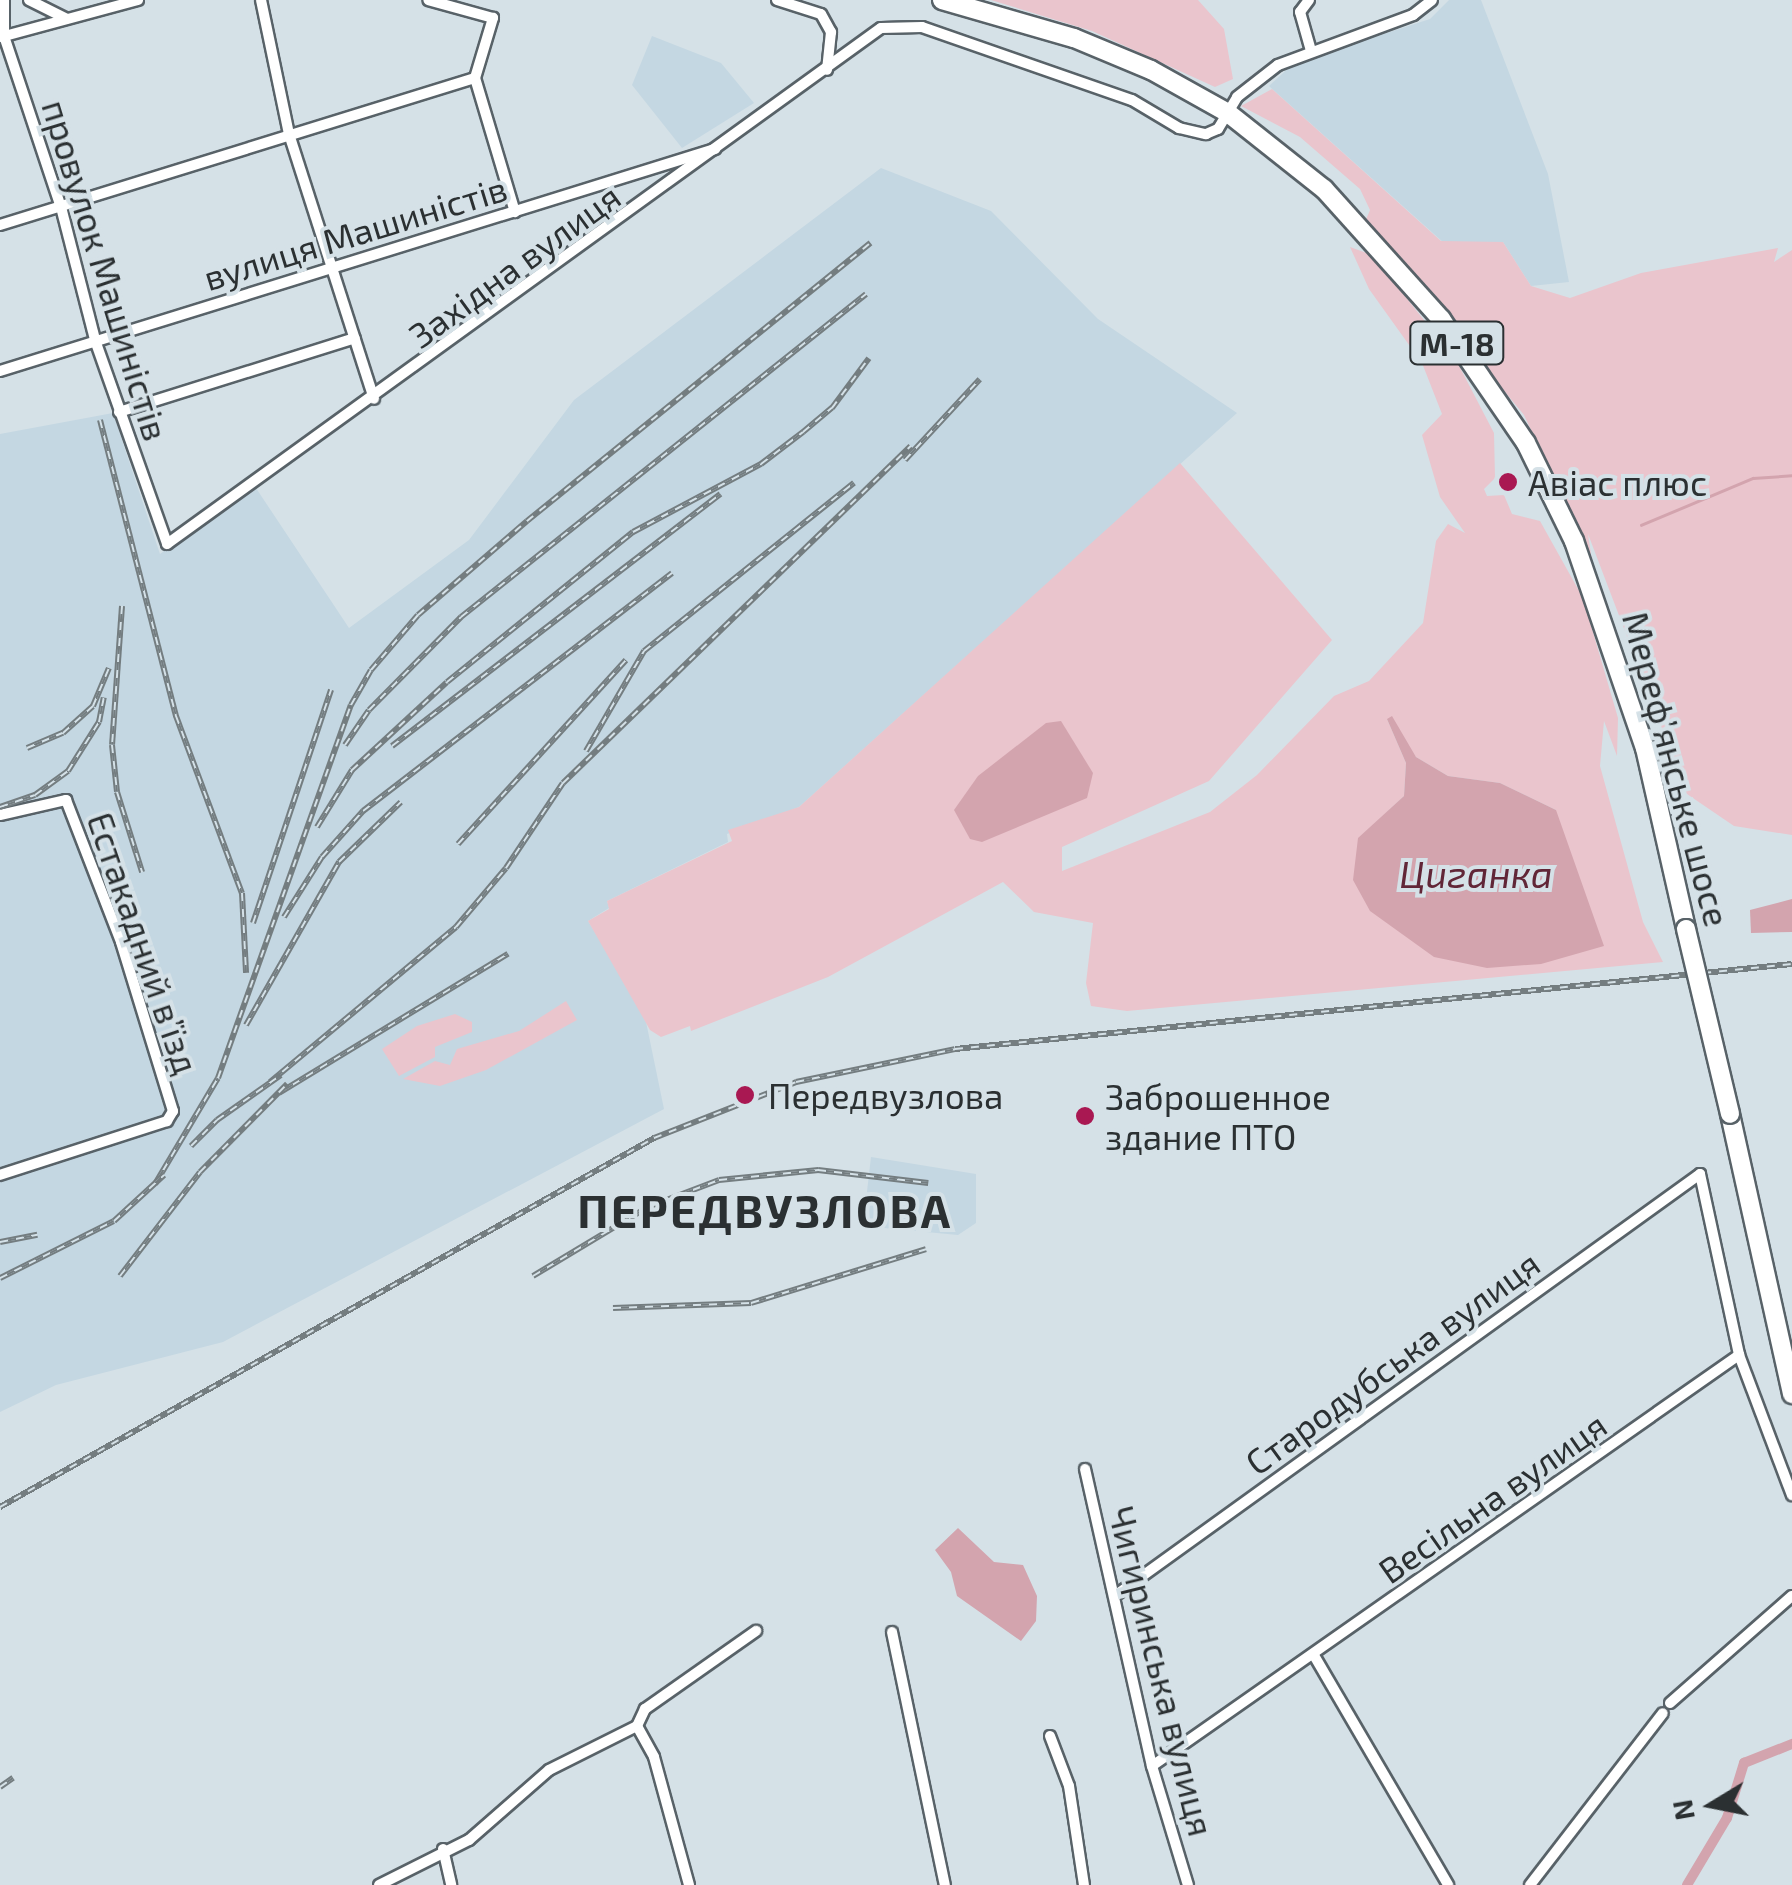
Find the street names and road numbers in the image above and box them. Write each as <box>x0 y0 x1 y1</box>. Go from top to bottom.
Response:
street label: провулок Машиністів <box>34 95 178 445</box>
street label: вулиця Машиністів <box>198 166 512 298</box>
street label: Західна вулиця <box>400 174 628 356</box>
road number: М-18 <box>1407 316 1507 370</box>
street label: Мереф’янське шосе <box>1615 607 1739 931</box>
street label: Естакадний в’їзд <box>80 807 208 1079</box>
street label: Стародубська вулиця <box>1237 1241 1547 1483</box>
street label: Весільна вулиця <box>1370 1403 1614 1591</box>
street label: Чигиринська вулиця <box>1101 1502 1223 1840</box>

